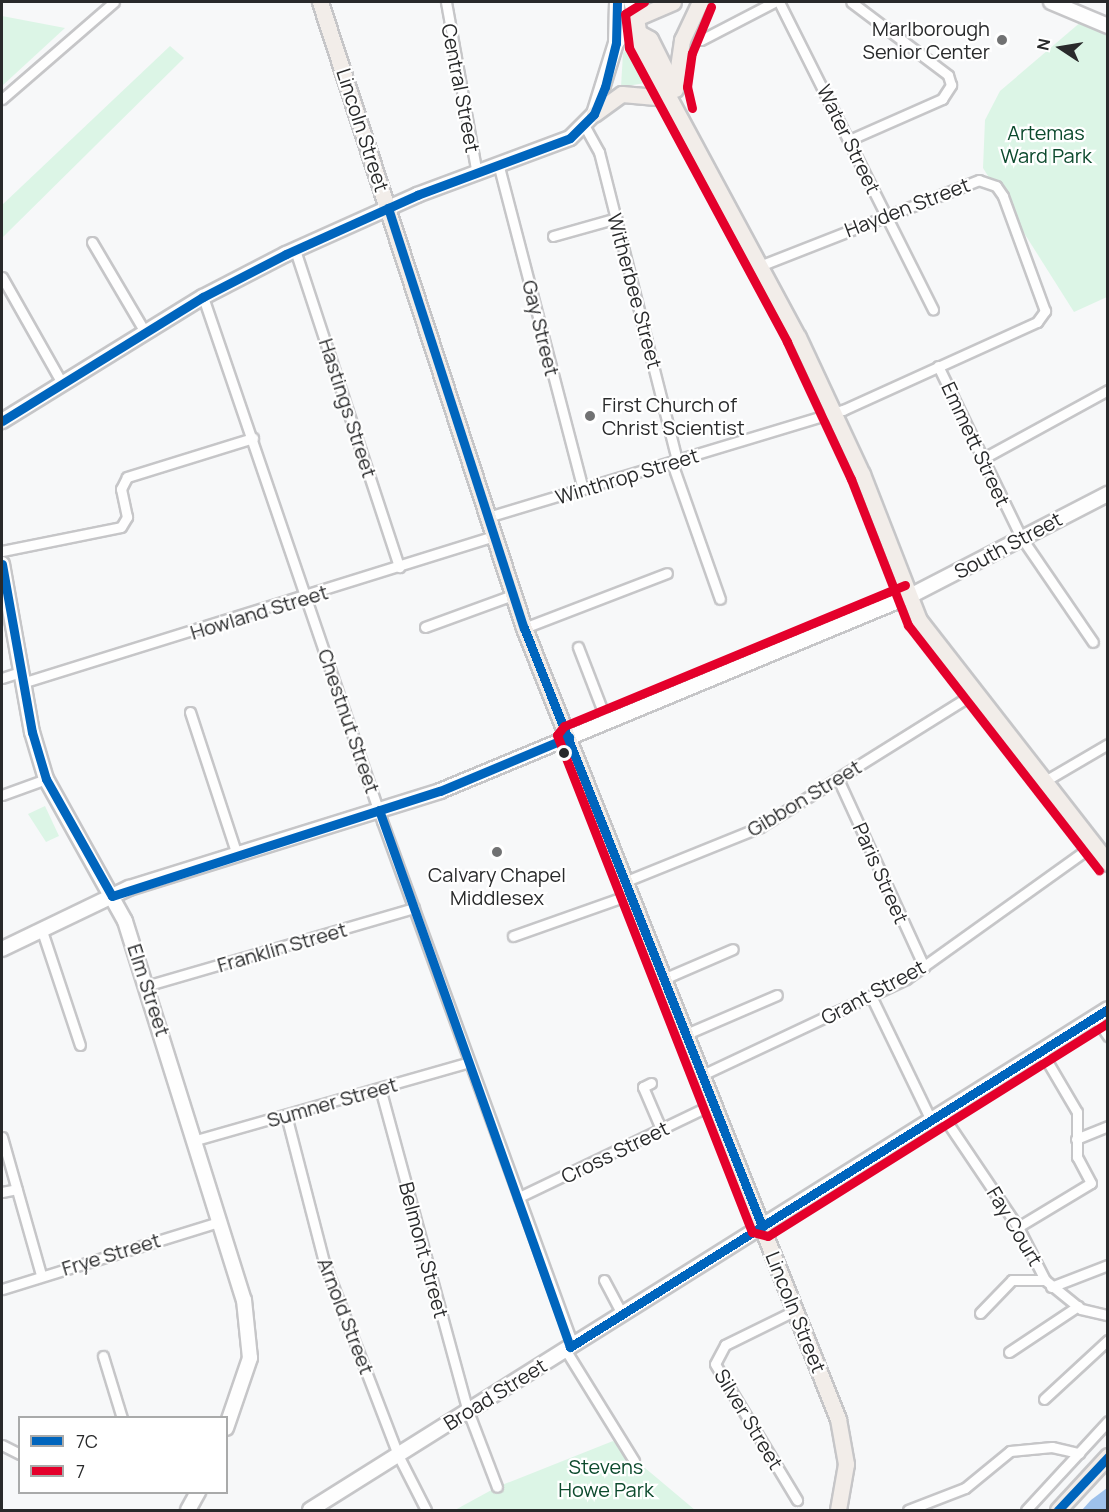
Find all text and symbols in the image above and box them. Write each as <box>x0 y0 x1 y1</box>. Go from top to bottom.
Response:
place label: Marlborough Senior Center <box>863 16 990 63</box>
north arrow <box>1031 18 1091 78</box>
street label: Central Street <box>437 21 485 155</box>
marker: Marlborough Senior Center <box>995 33 1009 47</box>
text: N <box>1031 36 1055 52</box>
street label: Lincoln Street <box>332 65 394 195</box>
street label: Water Street <box>812 81 886 197</box>
park label: Artemas Ward Park <box>1000 120 1092 167</box>
street label: Hayden Street <box>841 172 973 242</box>
street label: Witherbee Street <box>603 211 667 371</box>
street label: Gay Street <box>518 278 564 378</box>
street label: Hastings Street <box>314 335 382 481</box>
street label: Emmett Street <box>937 378 1015 510</box>
place label: First Church of Christ Scientist <box>602 392 745 439</box>
marker: First Church of Christ Scientist <box>583 409 597 423</box>
street label: Winthrop Street <box>553 443 701 509</box>
street label: South Street <box>950 507 1066 583</box>
street label: Howland Street <box>187 580 331 644</box>
street label: Chestnut Street <box>313 646 385 796</box>
unlabelled marker <box>558 747 570 759</box>
street label: Gibbon Street <box>743 755 865 841</box>
street label: Paris Street <box>848 819 914 927</box>
marker: Calvary Chapel Middlesex <box>490 845 504 859</box>
place label: Calvary Chapel Middlesex <box>428 862 566 909</box>
street label: Franklin Street <box>214 917 350 977</box>
street label: Elm Street <box>123 941 175 1039</box>
street label: Grant Street <box>817 954 929 1030</box>
street label: Sumner Street <box>264 1072 400 1132</box>
street label: Cross Street <box>557 1116 673 1188</box>
street label: Belmont Street <box>394 1179 454 1321</box>
street label: Fay Court <box>982 1182 1048 1270</box>
street label: Frye Street <box>59 1228 163 1280</box>
street label: Lincoln Street <box>761 1248 831 1376</box>
street label: Arnold Street <box>313 1254 379 1378</box>
street label: Broad Street <box>439 1353 551 1435</box>
street label: Silver Street <box>710 1364 788 1474</box>
legend <box>18 1416 228 1494</box>
text: 7C <box>76 1429 98 1453</box>
park label: Stevens Howe Park <box>558 1455 654 1502</box>
text: 7 <box>76 1459 85 1483</box>

